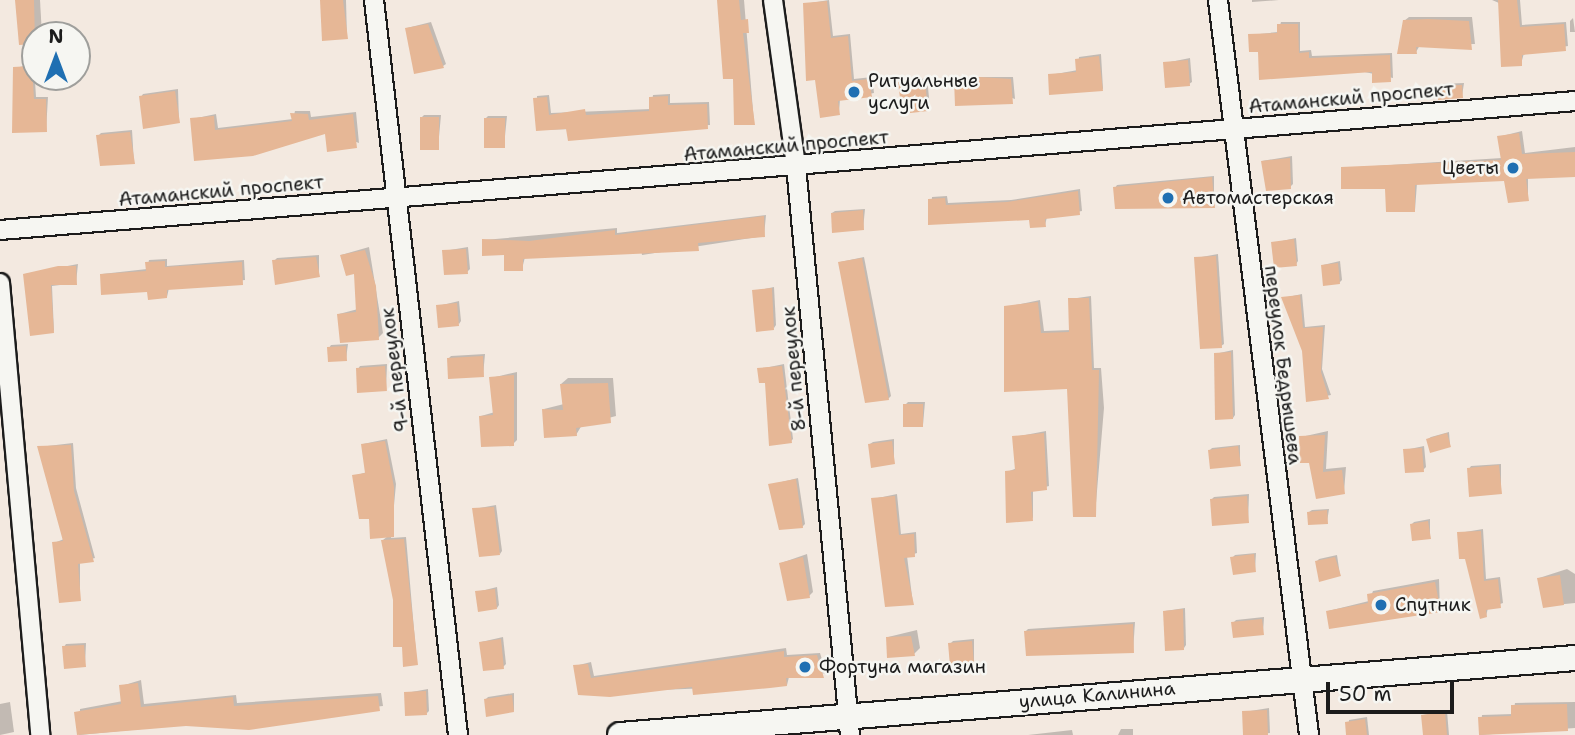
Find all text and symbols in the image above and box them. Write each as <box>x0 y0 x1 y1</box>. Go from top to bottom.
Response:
north arrow <box>21 21 91 91</box>
text: N <box>48 24 64 49</box>
place label: Ритуальные услуги <box>868 70 978 114</box>
street label: Атаманский проспект <box>1248 78 1454 118</box>
marker: Ритуальные услуги <box>846 84 862 100</box>
street label: Атаманский проспект <box>683 126 889 166</box>
place label: Цветы <box>1442 157 1499 179</box>
marker: Цветы <box>1505 160 1521 176</box>
street label: Атаманский проспект <box>118 171 324 211</box>
place label: Автомастерская <box>1182 187 1334 209</box>
marker: Автомастерская <box>1160 190 1176 206</box>
street label: переулок Бедрышева <box>1259 264 1307 466</box>
street label: 9-й переулок <box>376 306 414 434</box>
street label: 8-й переулок <box>777 306 811 432</box>
place label: Спутник <box>1395 594 1471 616</box>
marker: Спутник <box>1373 597 1389 613</box>
place label: Фортуна магазин <box>819 656 986 678</box>
marker: Фортуна магазин <box>797 659 813 675</box>
scale bar <box>1330 668 1458 712</box>
street label: улица Калинина <box>1018 677 1176 713</box>
text: 50 m <box>1339 680 1392 708</box>

